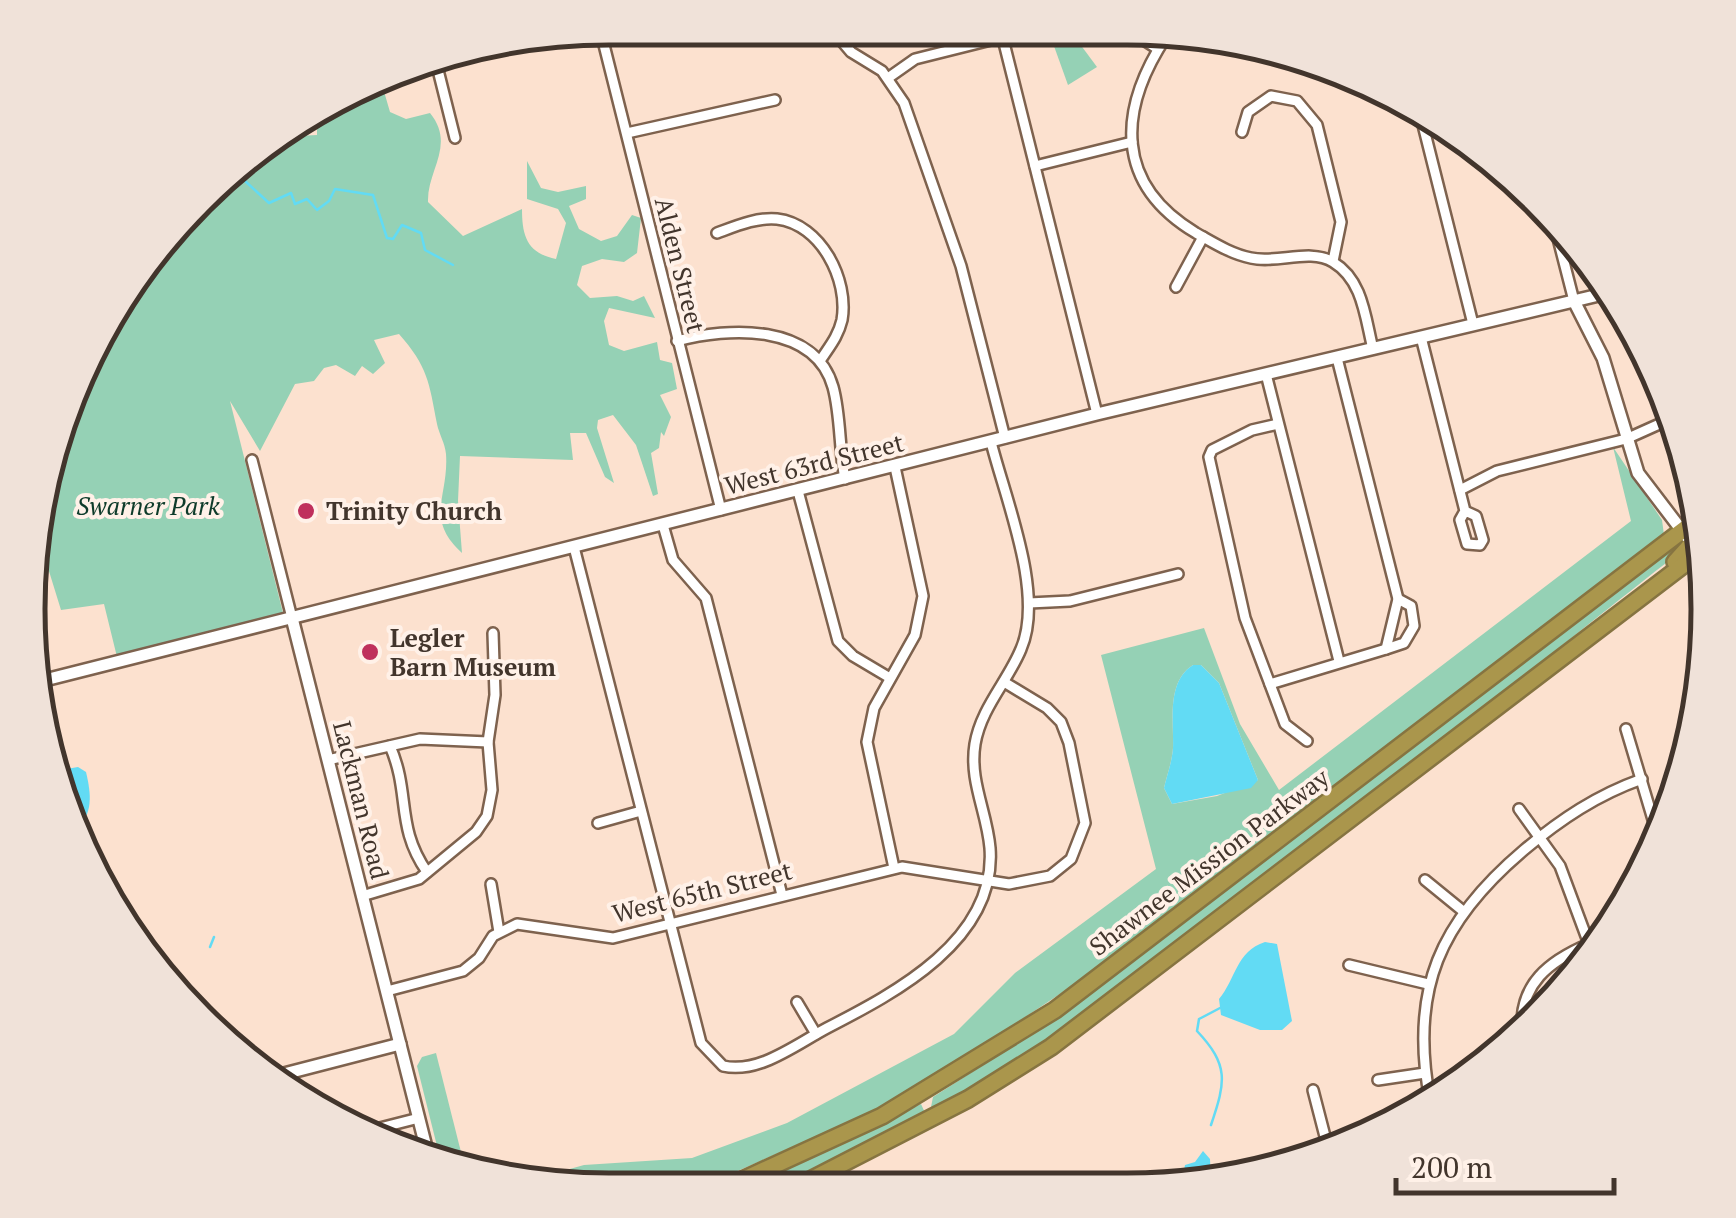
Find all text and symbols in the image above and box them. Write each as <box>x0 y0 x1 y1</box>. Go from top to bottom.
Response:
street label: Alden Street <box>648 194 713 336</box>
street label: West 63rd Street <box>721 425 907 502</box>
park label: Swarner Park <box>76 489 221 522</box>
place label: Trinity Church <box>326 494 502 527</box>
marker: Trinity Church <box>295 500 317 522</box>
place label: Legler Barn Museum <box>390 621 556 683</box>
marker: Legler Barn Museum <box>359 641 381 663</box>
street label: Lackman Road <box>326 717 397 882</box>
street label: Shawnee Mission Parkway <box>1082 760 1335 963</box>
street label: West 65th Street <box>609 853 795 930</box>
scale bar <box>1396 1133 1614 1195</box>
text: 200 m <box>1411 1147 1492 1187</box>

